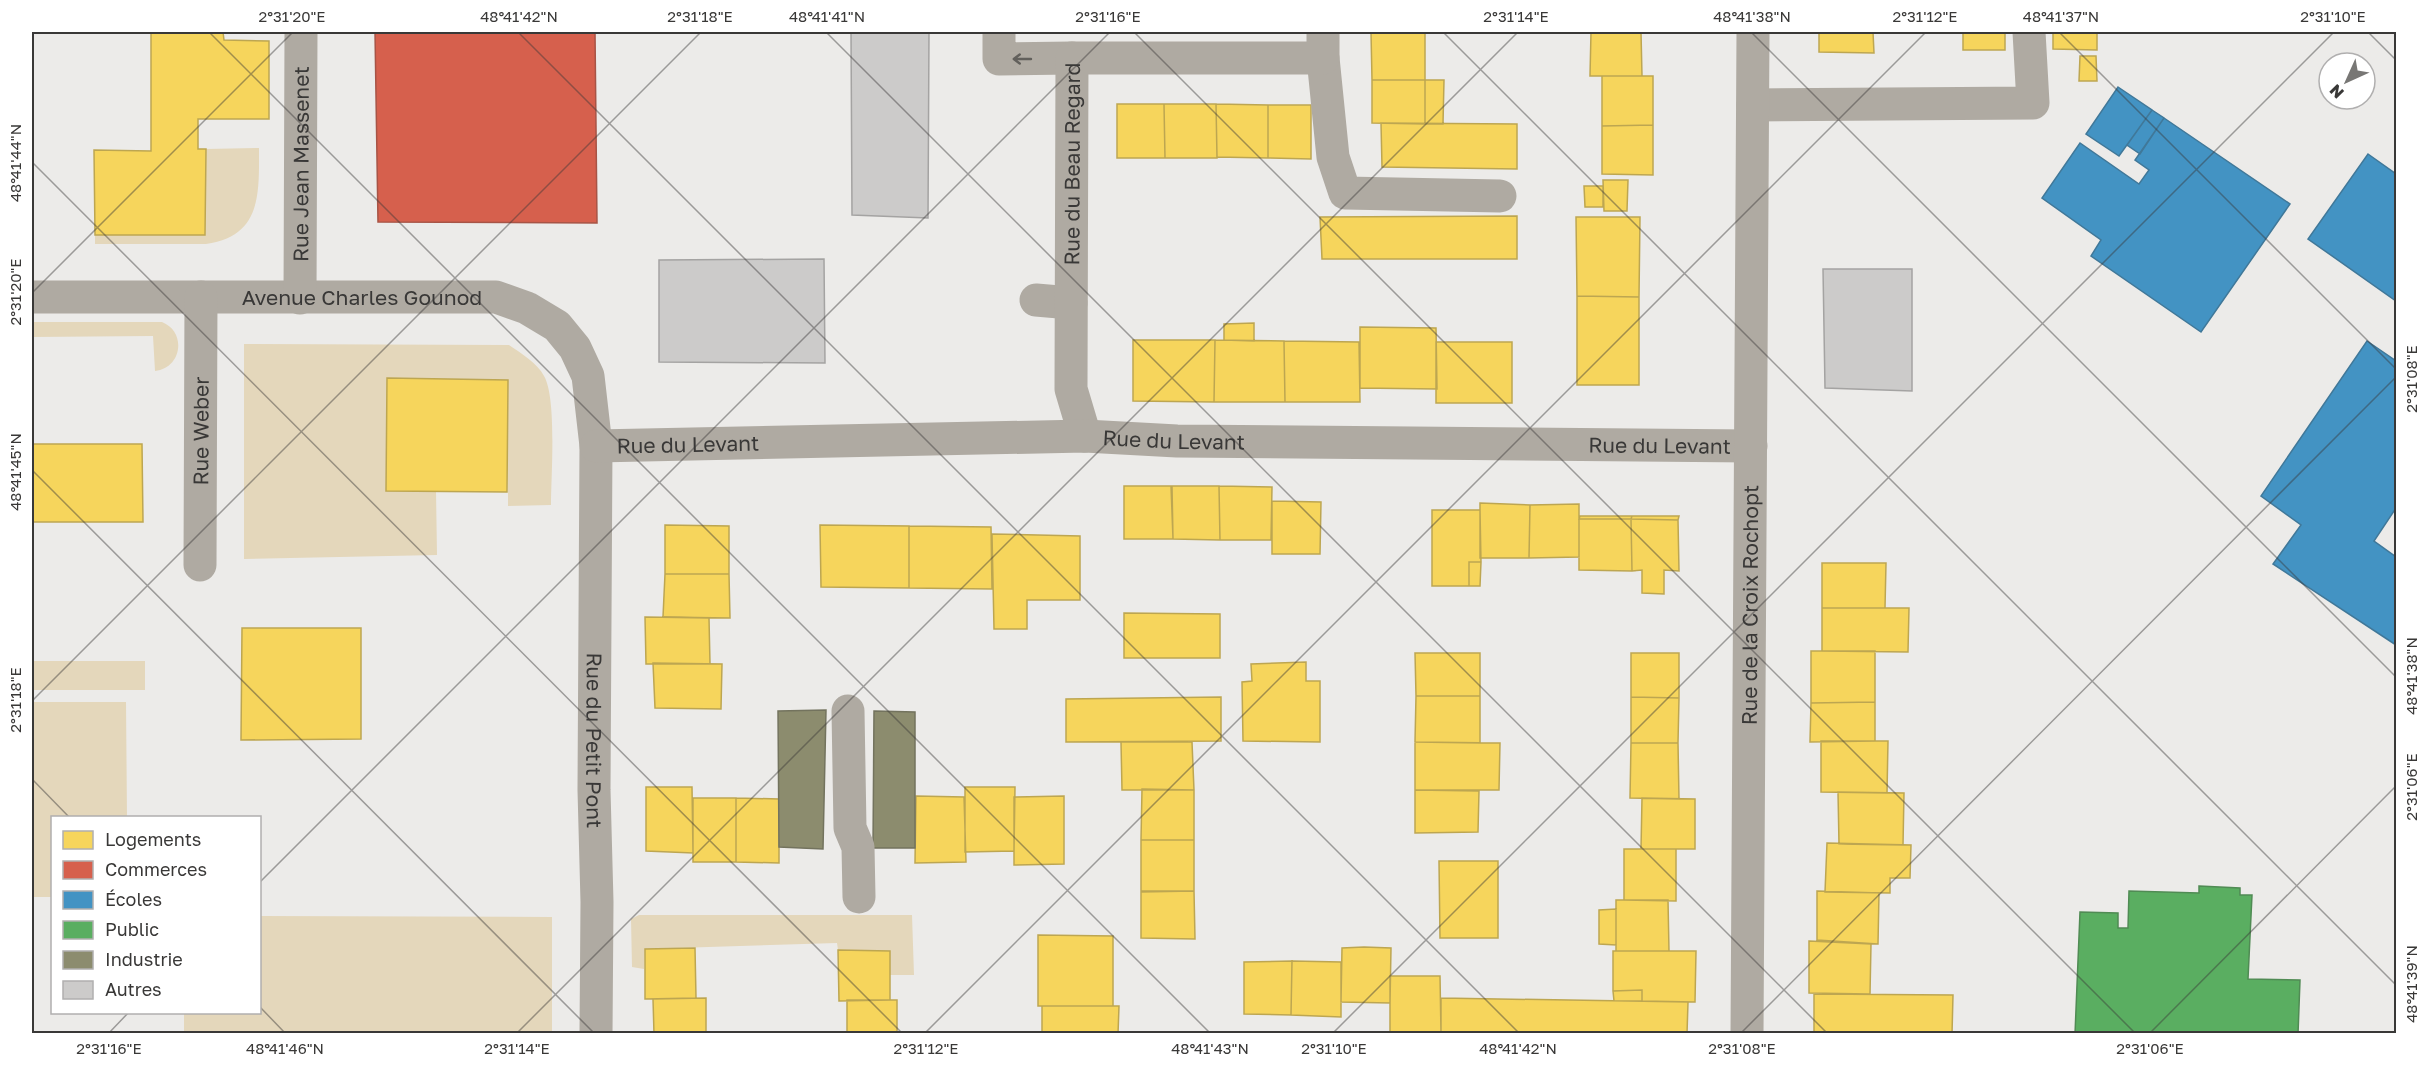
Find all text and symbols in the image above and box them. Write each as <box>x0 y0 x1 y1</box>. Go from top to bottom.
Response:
text: 2°31'20"E <box>259 7 325 25</box>
text: 48°41'42"N <box>480 7 558 25</box>
text: 2°31'18"E <box>667 7 733 25</box>
text: 48°41'41"N <box>789 7 865 25</box>
text: 2°31'16"E <box>1075 7 1141 25</box>
text: 2°31'14"E <box>1483 7 1549 25</box>
text: 48°41'38"N <box>1713 7 1791 25</box>
text: 2°31'12"E <box>1893 7 1957 25</box>
text: 48°41'37"N <box>2023 7 2099 25</box>
text: 2°31'10"E <box>2300 7 2366 25</box>
north arrow <box>2317 51 2377 111</box>
one-way arrow <box>1012 53 1032 65</box>
street label: Rue du Beau Regard <box>1058 63 1085 266</box>
street label: Rue Jean Massenet <box>287 66 314 262</box>
text: N <box>2325 80 2348 103</box>
text: 48°41'44"N <box>6 124 24 202</box>
text: 2°31'20"E <box>6 259 24 325</box>
street label: Avenue Charles Gounod <box>242 284 482 310</box>
text: 2°31'08"E <box>2402 345 2420 413</box>
street label: Rue Weber <box>187 377 214 485</box>
street label: Rue du Levant <box>1102 424 1245 455</box>
street label: Rue du Levant <box>616 430 760 459</box>
street label: Rue du Levant <box>1588 432 1731 459</box>
text: 48°41'45"N <box>6 433 24 511</box>
street label: Rue de la Croix Rochopt <box>1736 485 1763 725</box>
text: 48°41'38"N <box>2402 637 2420 715</box>
street label: Rue du Petit Pont <box>581 652 608 829</box>
text: 2°31'18"E <box>6 667 24 733</box>
text: 2°31'06"E <box>2402 753 2420 821</box>
legend <box>51 816 261 1014</box>
text: Logements <box>105 828 201 850</box>
text: Commerces <box>105 858 207 880</box>
text: Écoles <box>105 888 162 910</box>
text: Public <box>105 918 159 940</box>
text: 48°41'39"N <box>2402 945 2420 1023</box>
text: Industrie <box>105 948 183 970</box>
text: Autres <box>105 978 162 1000</box>
text: 2°31'16"E <box>76 1039 142 1057</box>
text: 48°41'46"N <box>246 1039 324 1057</box>
text: 2°31'14"E <box>484 1039 550 1057</box>
text: 2°31'12"E <box>894 1039 958 1057</box>
text: 48°41'43"N <box>1171 1039 1249 1057</box>
text: 2°31'10"E <box>1301 1039 1367 1057</box>
text: 48°41'42"N <box>1479 1039 1557 1057</box>
text: 2°31'08"E <box>1708 1039 1776 1057</box>
text: 2°31'06"E <box>2116 1039 2184 1057</box>

